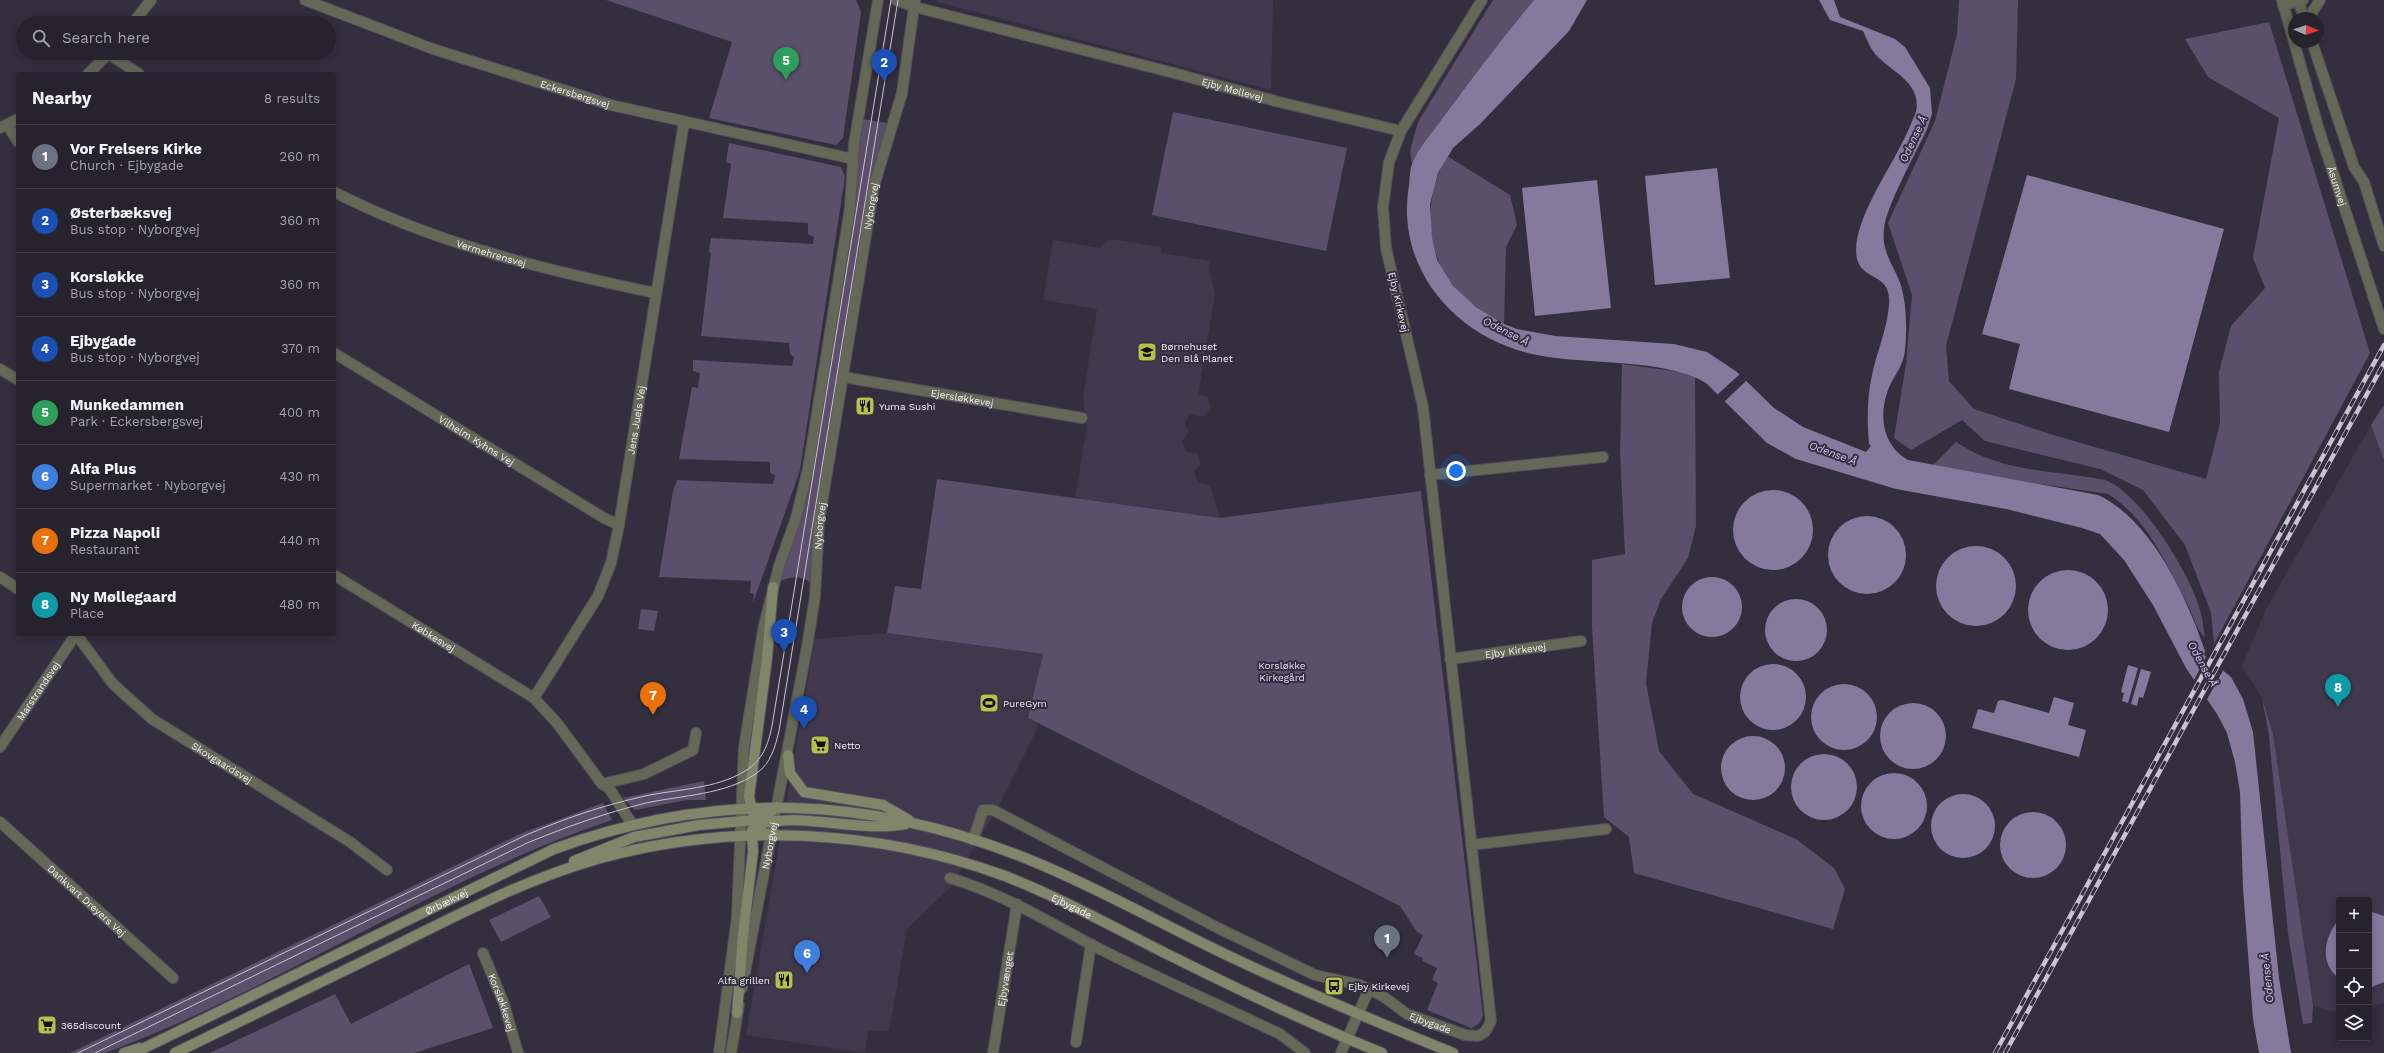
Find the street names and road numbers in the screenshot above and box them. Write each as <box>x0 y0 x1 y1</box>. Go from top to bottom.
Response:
street label: Ejby Møllevej <box>1200 76 1264 103</box>
street label: Eckersbergsvej <box>539 78 611 110</box>
street label: Åsumvej <box>2325 165 2348 207</box>
street label: Nyborgvej <box>862 181 881 231</box>
street label: Vermehrensvej <box>455 238 527 269</box>
street label: Ejby Kirkevej <box>1386 271 1411 333</box>
street label: Jens Juels Vej <box>625 385 647 455</box>
street label: Ejersløkkevej <box>930 387 994 409</box>
street label: Vilhelm Kyhns Vej <box>436 413 516 468</box>
street label: Nyborgvej <box>813 502 828 550</box>
street label: Købkesvej <box>410 619 457 654</box>
street label: Ejby Kirkevej <box>1484 641 1547 660</box>
street label: Marstrandsvej <box>15 659 62 722</box>
street label: Skovgaardsvej <box>190 740 254 786</box>
street label: Nyborgvej <box>760 821 780 870</box>
street label: Dankvart Dreyers Vej <box>45 863 128 939</box>
street label: Ørbækvej <box>423 887 469 917</box>
street label: Ejbygade <box>1050 892 1094 921</box>
street label: Ejbyvænget <box>996 950 1015 1007</box>
street label: Korsløkkevej <box>486 972 517 1033</box>
street label: Ejbygade <box>1408 1010 1453 1036</box>

